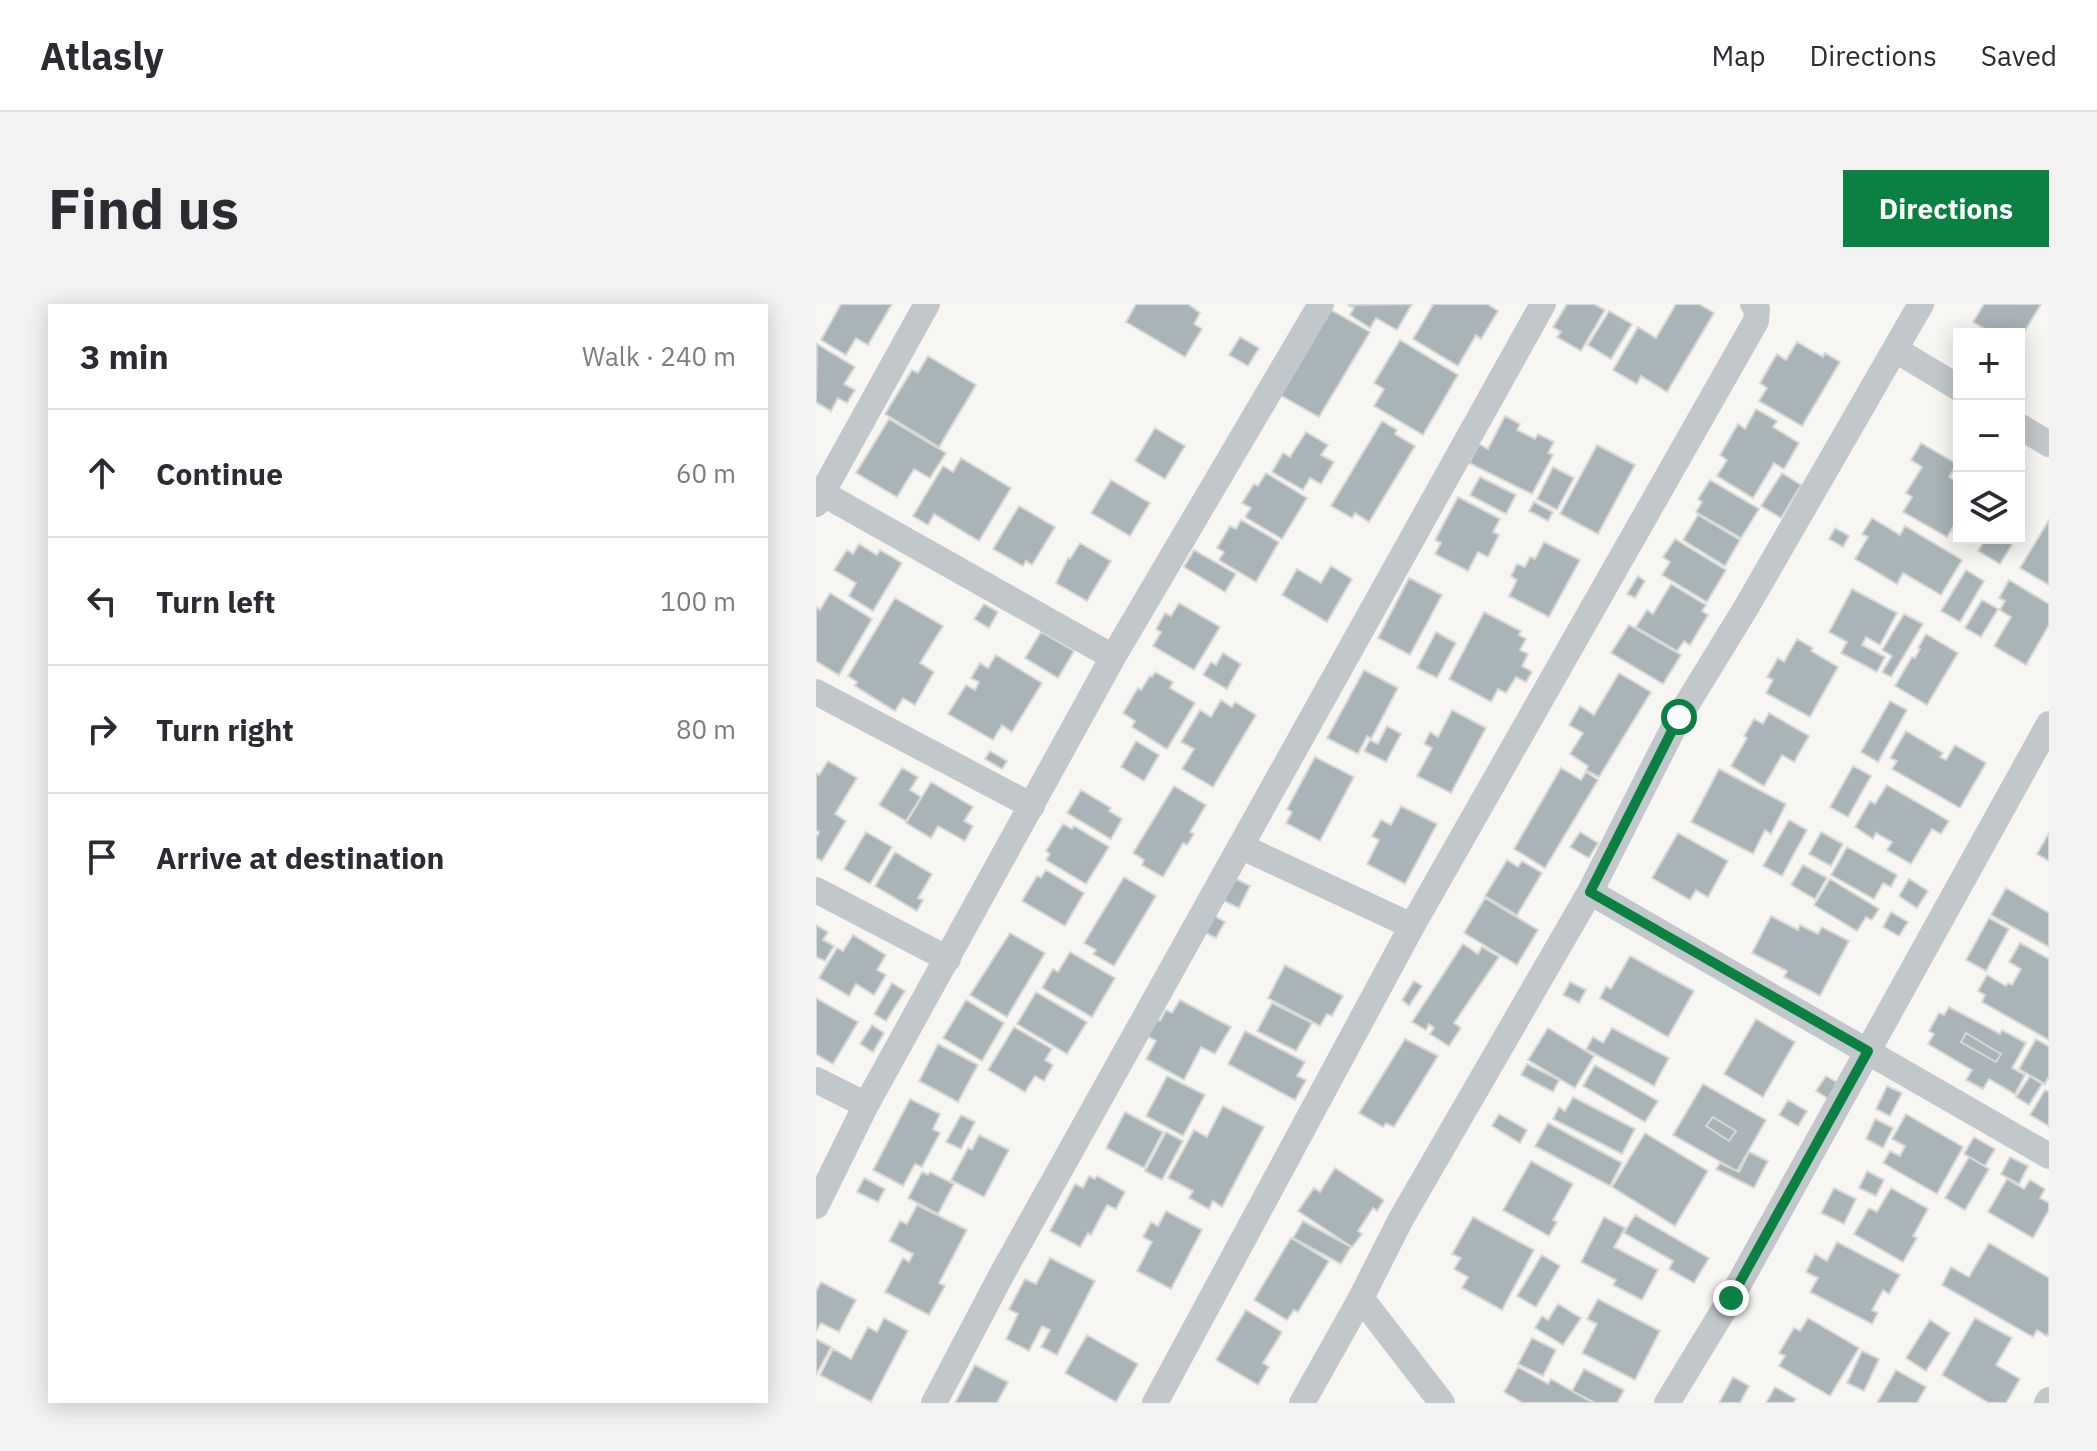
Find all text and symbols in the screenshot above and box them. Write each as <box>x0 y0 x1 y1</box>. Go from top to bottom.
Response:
text: Atlasly <box>40 31 164 80</box>
text: Map <box>1711 37 1765 74</box>
text: Directions <box>1809 37 1937 74</box>
text: Saved <box>1981 37 2057 74</box>
button: Directions <box>1843 170 2049 247</box>
text: Find us <box>48 172 239 244</box>
map controls <box>1953 328 2025 544</box>
button: + <box>1953 328 2025 400</box>
text: 3 min <box>80 334 169 378</box>
text: Walk · 240 m <box>582 339 736 373</box>
button: − <box>1953 400 2025 472</box>
icon: ahead <box>80 451 124 495</box>
text: Continue <box>156 454 283 493</box>
text: 60 m <box>676 456 736 490</box>
button: layers <box>1953 472 2025 544</box>
icon: left <box>80 579 124 623</box>
text: Turn left <box>156 582 275 621</box>
text: 100 m <box>660 584 736 618</box>
route start <box>1661 699 1697 735</box>
icon: right <box>80 707 124 751</box>
text: Turn right <box>156 710 294 749</box>
text: 80 m <box>676 712 736 746</box>
icon: arrive <box>80 835 124 879</box>
text: Arrive at destination <box>156 838 444 877</box>
route end <box>1713 1280 1749 1316</box>

